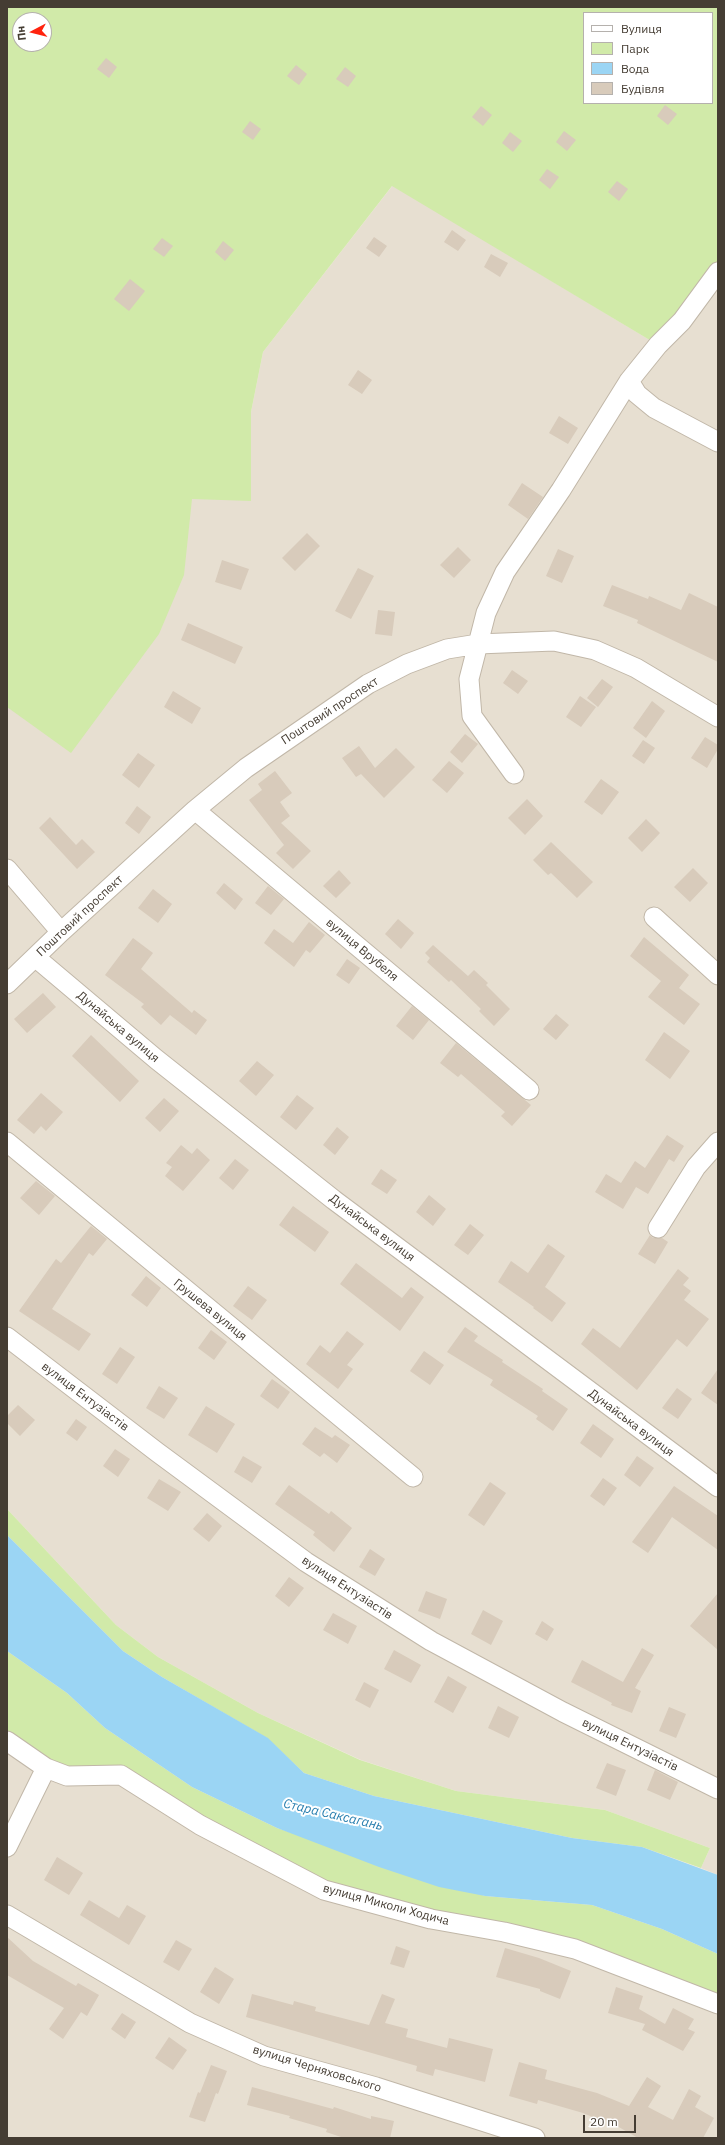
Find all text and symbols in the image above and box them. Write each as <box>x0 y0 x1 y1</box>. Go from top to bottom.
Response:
north arrow <box>12 12 52 52</box>
legend <box>583 12 713 104</box>
text: Вулиця <box>621 21 662 36</box>
text: Пн <box>13 25 29 41</box>
text: Парк <box>621 41 649 56</box>
text: Вода <box>621 61 649 76</box>
text: Будівля <box>621 81 664 96</box>
street label: Поштовий проспект <box>279 674 381 748</box>
street label: Поштовий проспект <box>34 872 126 960</box>
street label: вулиця Врубеля <box>323 916 401 984</box>
street label: Дунайська вулиця <box>74 988 162 1066</box>
street label: Дунайська вулиця <box>327 1191 417 1265</box>
street label: Грушева вулиця <box>170 1276 250 1344</box>
street label: вулиця Ентузіастів <box>39 1360 131 1434</box>
street label: Дунайська вулиця <box>586 1386 676 1460</box>
street label: вулиця Ентузіастів <box>299 1553 395 1623</box>
street label: вулиця Ентузіастів <box>579 1715 681 1775</box>
water label: Стара Саксагань <box>282 1796 384 1834</box>
street label: вулиця Миколи Ходича <box>321 1881 451 1929</box>
street label: вулиця Черняховського <box>251 2043 383 2095</box>
scale bar <box>585 2107 638 2133</box>
text: 20 m <box>590 2114 618 2129</box>

